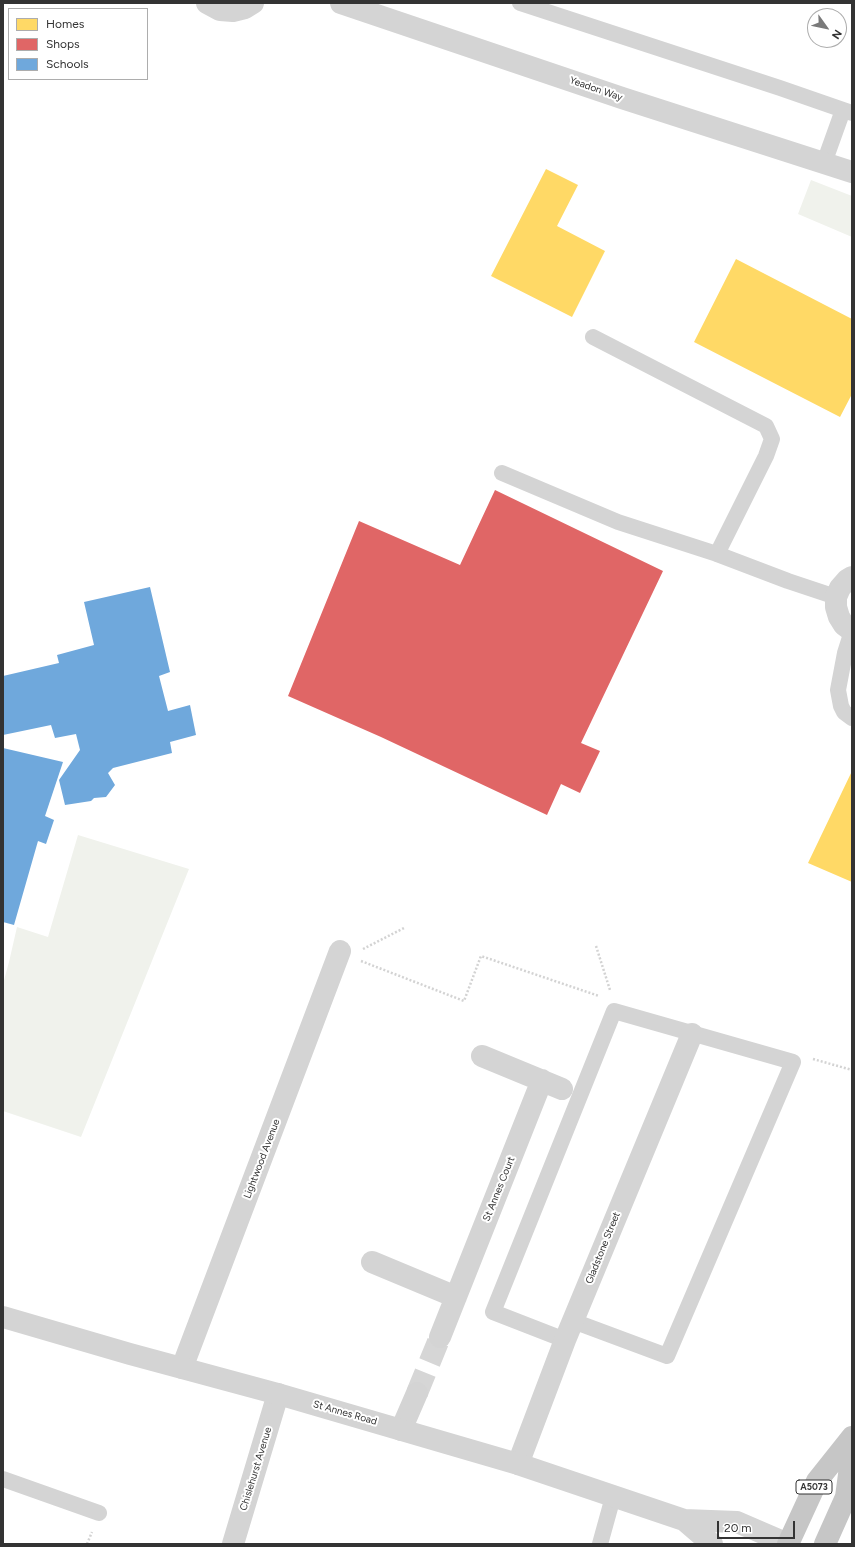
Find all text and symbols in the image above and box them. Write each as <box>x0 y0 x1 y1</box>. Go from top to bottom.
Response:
legend <box>8 8 148 80</box>
north arrow <box>807 8 847 48</box>
text: Homes <box>46 17 84 31</box>
text: N <box>829 27 844 41</box>
text: Shops <box>46 37 80 51</box>
text: Schools <box>46 57 89 71</box>
street label: Yeadon Way <box>568 74 624 104</box>
street label: Lightwood Avenue <box>241 1118 283 1200</box>
street label: St Annes Court <box>481 1155 517 1223</box>
street label: Gladstone Street <box>583 1210 623 1286</box>
street label: St Annes Road <box>312 1398 378 1428</box>
street label: Chislehurst Avenue <box>238 1426 274 1512</box>
road number: A5073 <box>796 1480 832 1494</box>
scale bar <box>719 1513 797 1539</box>
text: 20 m <box>724 1521 752 1535</box>

